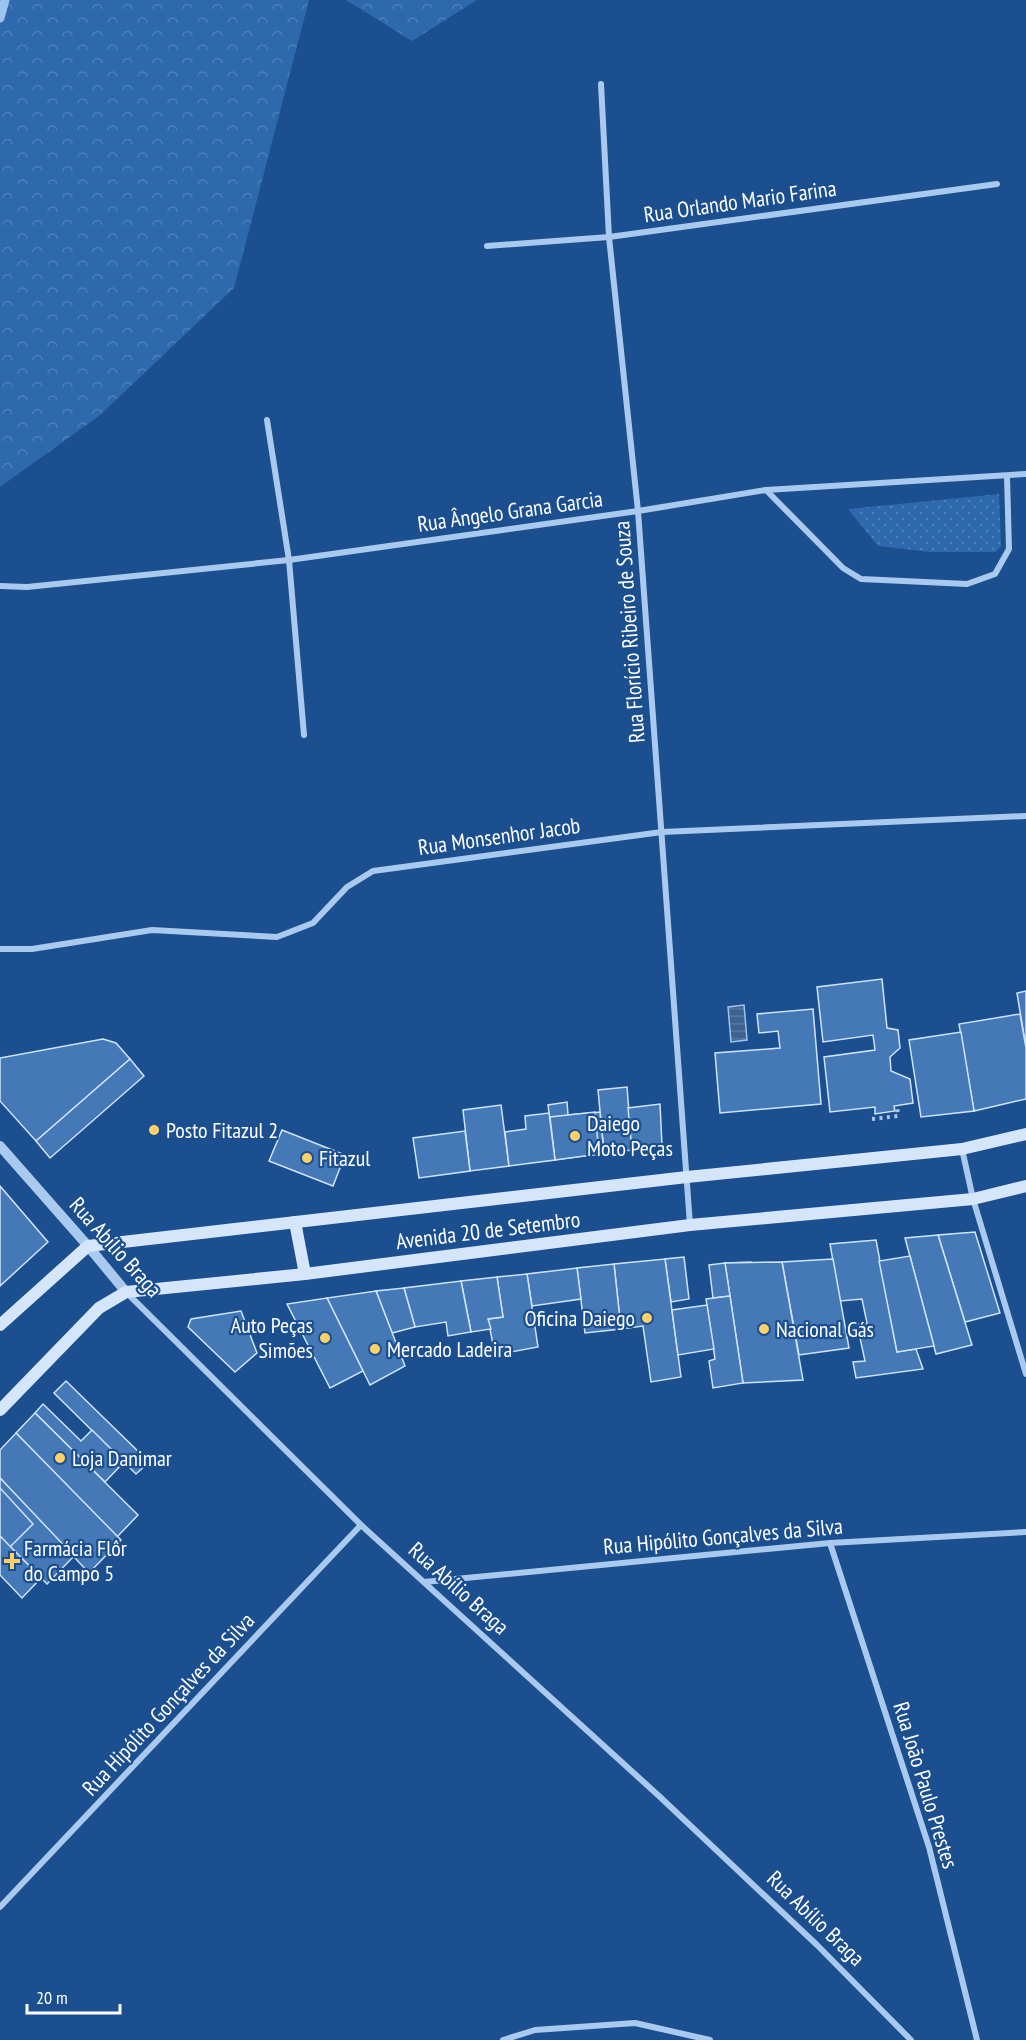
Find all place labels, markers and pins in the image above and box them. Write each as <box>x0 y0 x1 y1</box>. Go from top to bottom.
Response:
place label: Daiego Moto Peças <box>587 1109 673 1162</box>
place label: Posto Fitazul 2 <box>166 1116 278 1144</box>
marker: Posto Fitazul 2 <box>147 1123 161 1137</box>
marker: Daiego Moto Peças <box>568 1129 582 1143</box>
place label: Fitazul <box>319 1144 371 1172</box>
marker: Fitazul <box>300 1151 314 1165</box>
place label: Oficina Daiego <box>525 1304 635 1332</box>
place label: Auto Peças Simões <box>231 1311 313 1364</box>
marker: Oficina Daiego <box>640 1311 654 1325</box>
place label: Nacional Gás <box>776 1315 874 1343</box>
marker: Nacional Gás <box>757 1322 771 1336</box>
marker: Auto Peças Simões <box>318 1331 332 1345</box>
place label: Mercado Ladeira <box>387 1335 512 1363</box>
marker: Mercado Ladeira <box>368 1342 382 1356</box>
place label: Loja Danimar <box>72 1444 172 1472</box>
marker: Loja Danimar <box>53 1451 67 1465</box>
place label: Farmácia Flôr do Campo 5 <box>24 1534 127 1587</box>
marker: Farmácia Flôr do Campo 5 <box>5 1554 19 1568</box>

